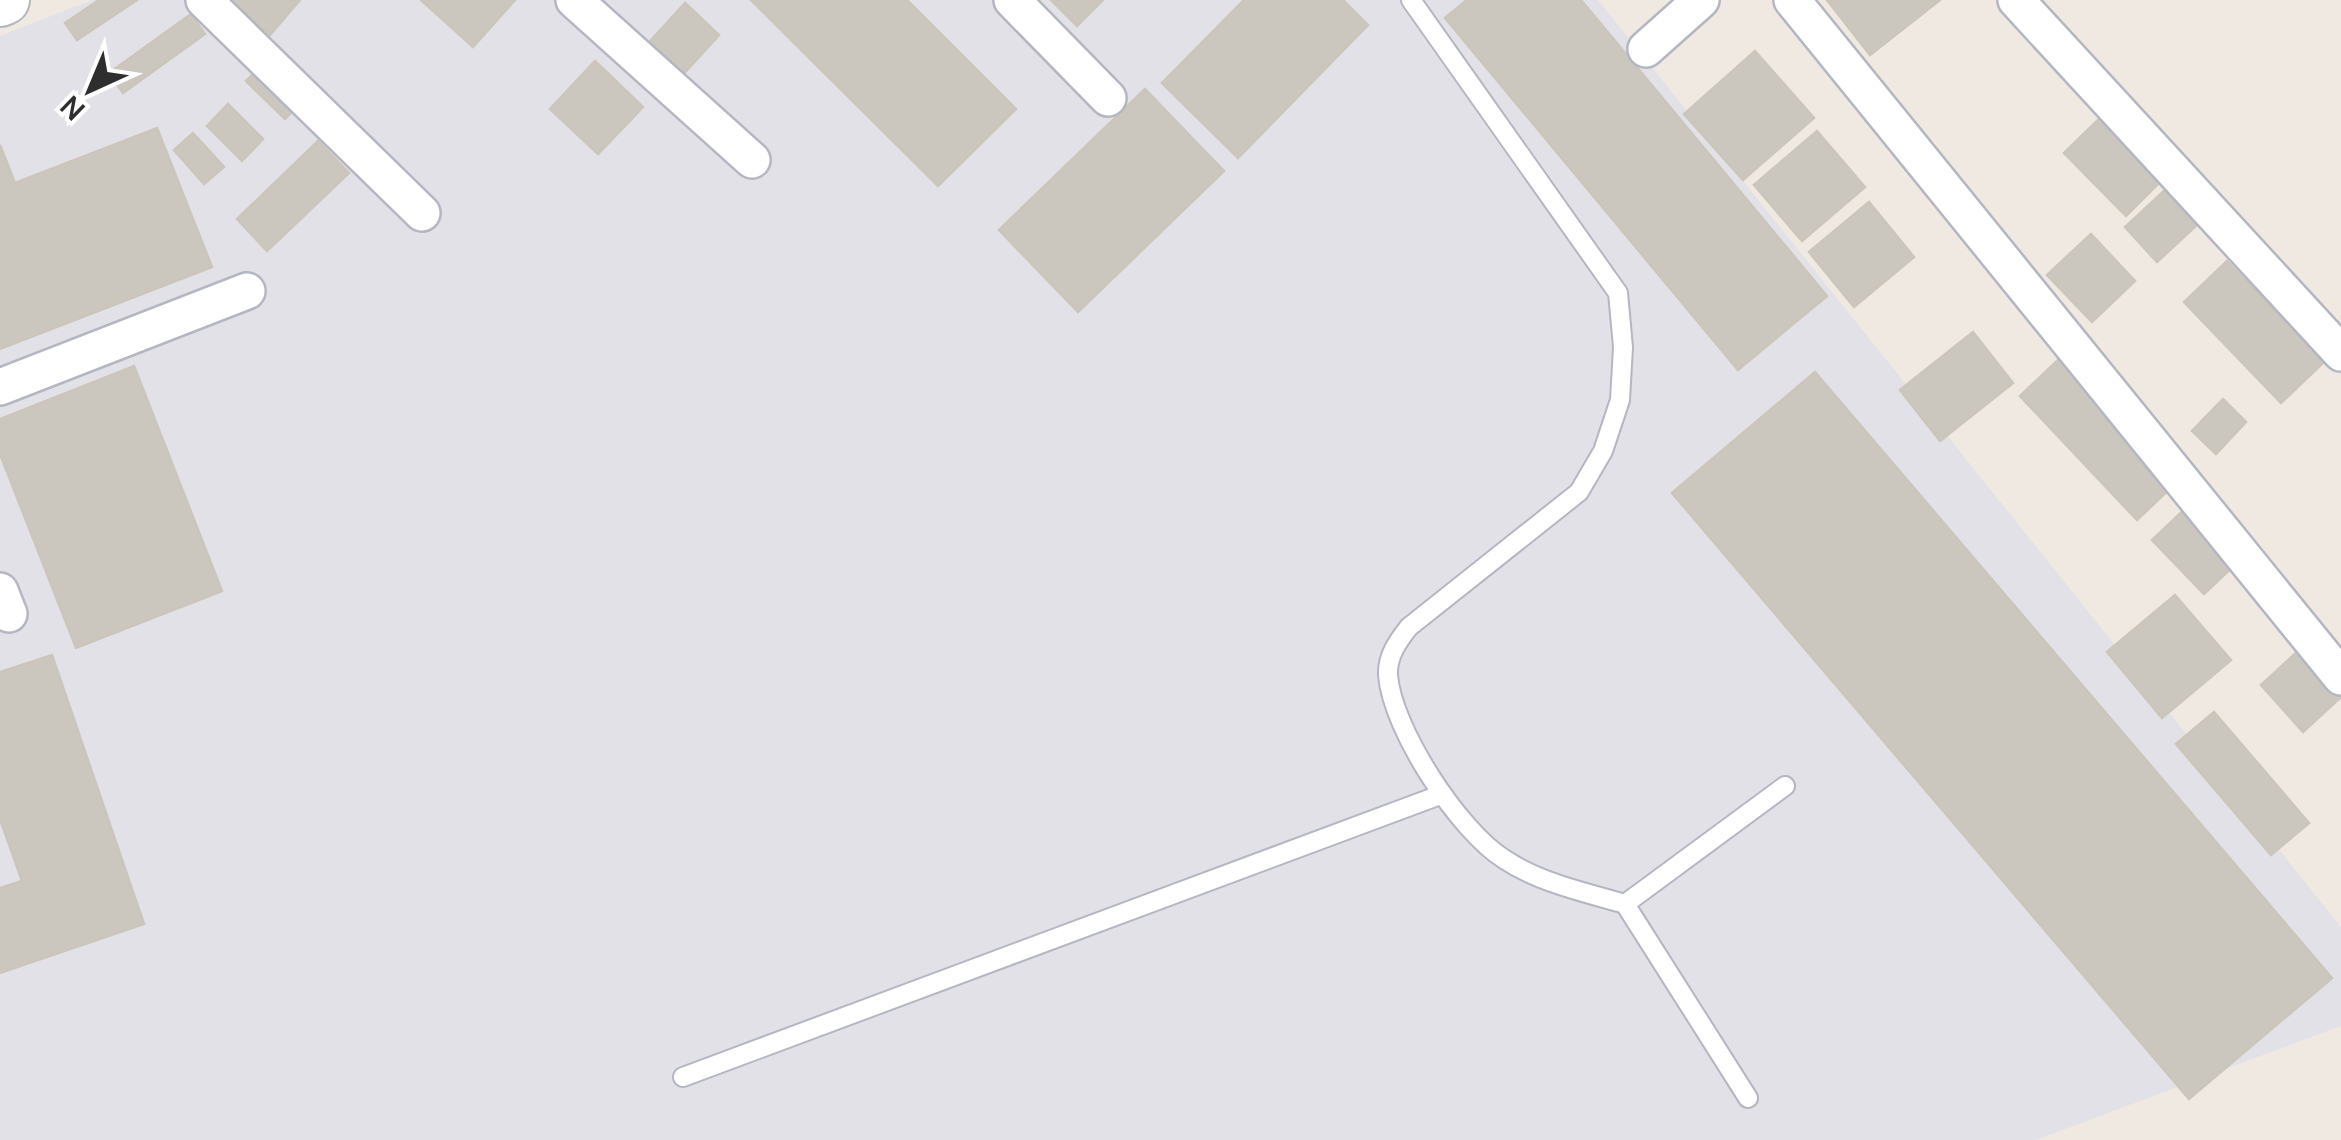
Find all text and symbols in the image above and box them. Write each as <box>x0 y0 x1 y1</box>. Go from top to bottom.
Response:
north arrow <box>40 40 140 140</box>
text: N <box>52 88 92 129</box>

